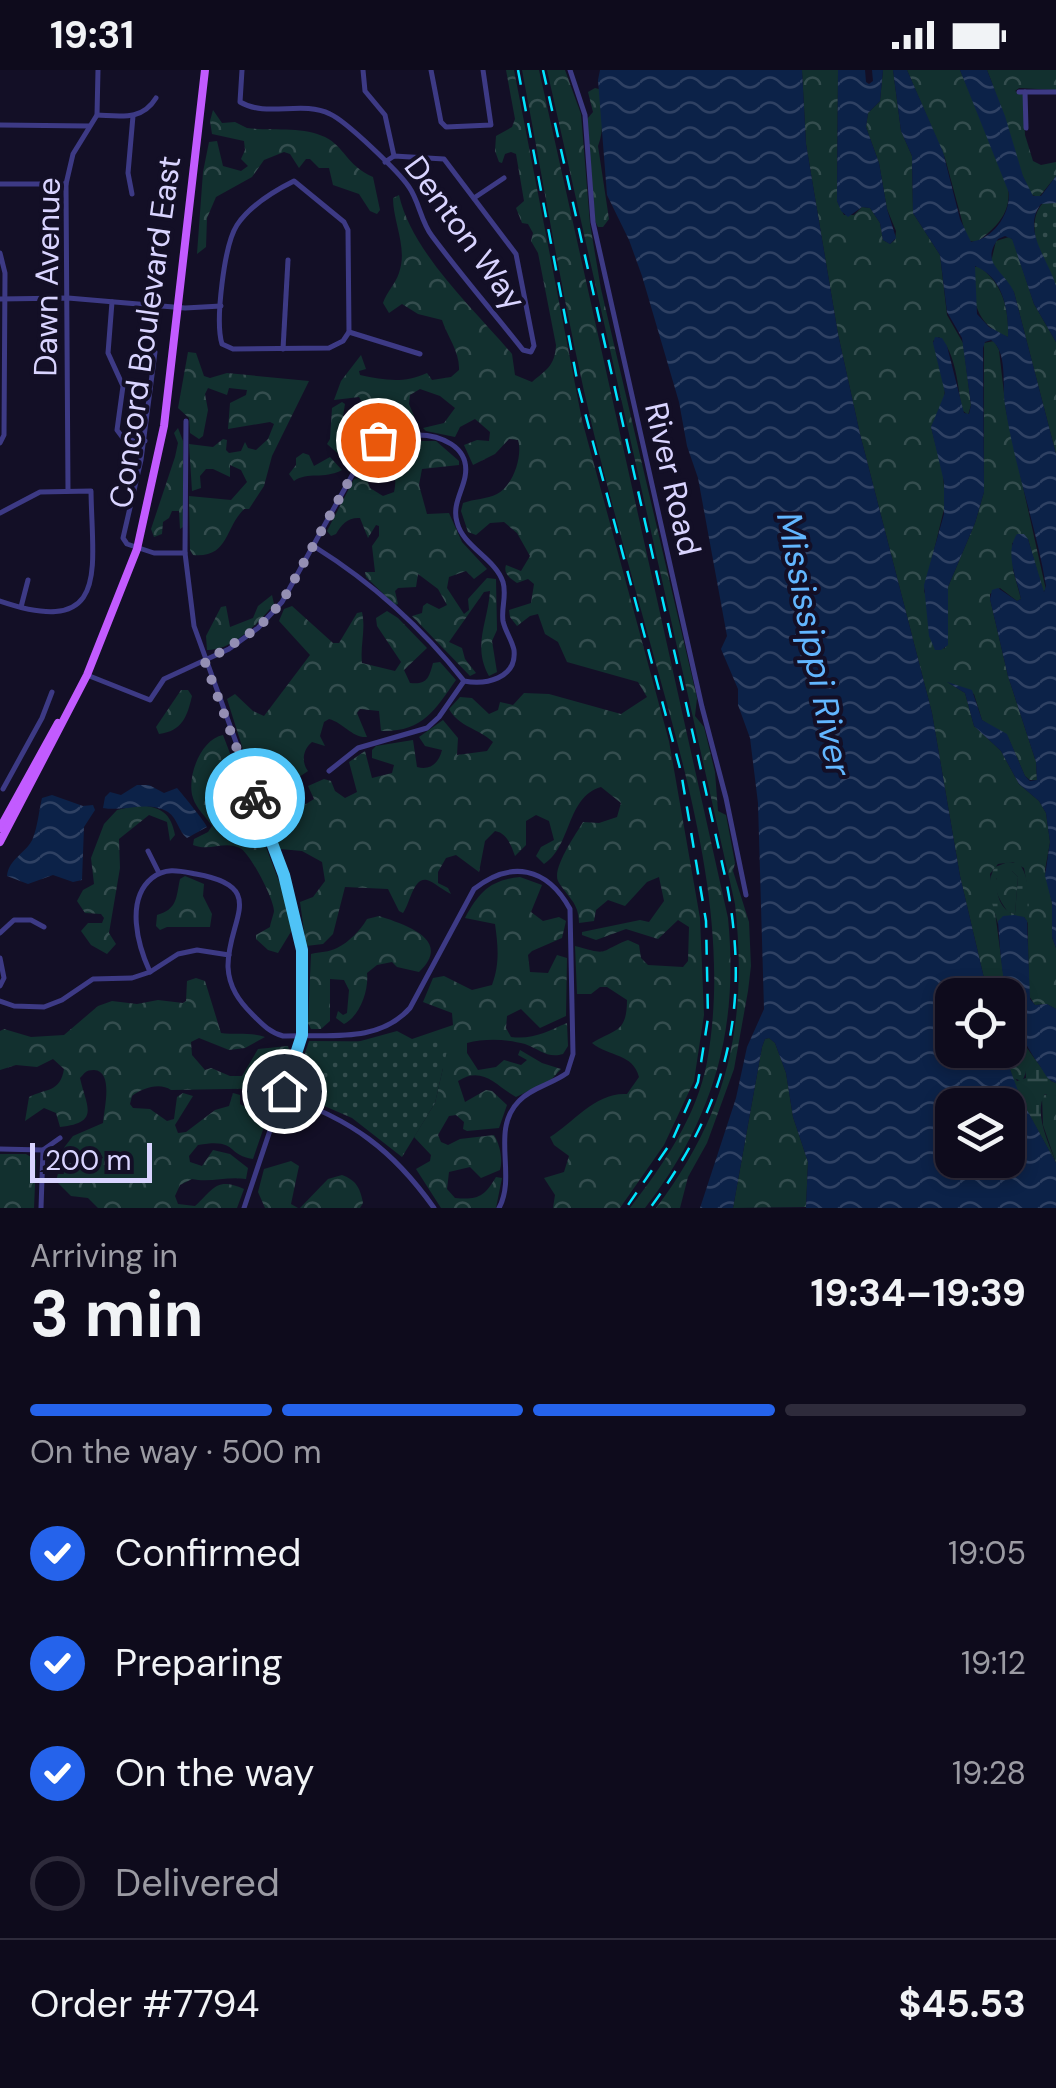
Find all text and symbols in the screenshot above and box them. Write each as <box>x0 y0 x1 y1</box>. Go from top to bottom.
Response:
text: 19:31 <box>50 10 134 60</box>
street label: Denton Way <box>395 148 535 319</box>
street label: Concord Boulevard East <box>99 153 191 511</box>
street label: Dawn Avenue <box>24 177 70 377</box>
pin <box>336 398 421 483</box>
street label: River Road <box>635 398 711 560</box>
icon: bag <box>351 413 406 468</box>
water label: Mississippi River <box>766 508 862 781</box>
courier <box>205 748 305 848</box>
icon: bike <box>228 771 283 826</box>
map controls <box>935 978 1025 1178</box>
button: locate <box>935 978 1025 1068</box>
pin <box>242 1049 327 1134</box>
icon: home <box>257 1064 312 1119</box>
button: layers <box>935 1088 1025 1178</box>
scale bar <box>30 1138 152 1182</box>
text: 200 m <box>45 1142 132 1179</box>
text: Arriving in <box>30 1235 178 1277</box>
text: 19:34–19:39 <box>811 1268 1026 1318</box>
text: 3 min <box>30 1272 204 1356</box>
text: On the way · 500 m <box>30 1431 322 1473</box>
icon: check <box>30 1526 85 1581</box>
text: Confirmed <box>115 1528 301 1578</box>
text: 19:05 <box>948 1532 1026 1574</box>
icon: check <box>30 1636 85 1691</box>
text: Preparing <box>115 1638 283 1688</box>
text: 19:12 <box>961 1642 1026 1684</box>
icon: check <box>30 1746 85 1801</box>
text: On the way <box>115 1748 314 1798</box>
text: 19:28 <box>952 1752 1026 1794</box>
text: Delivered <box>115 1858 280 1908</box>
text: Order #7794 <box>30 1979 259 2029</box>
text: $45.53 <box>899 1979 1026 2029</box>

